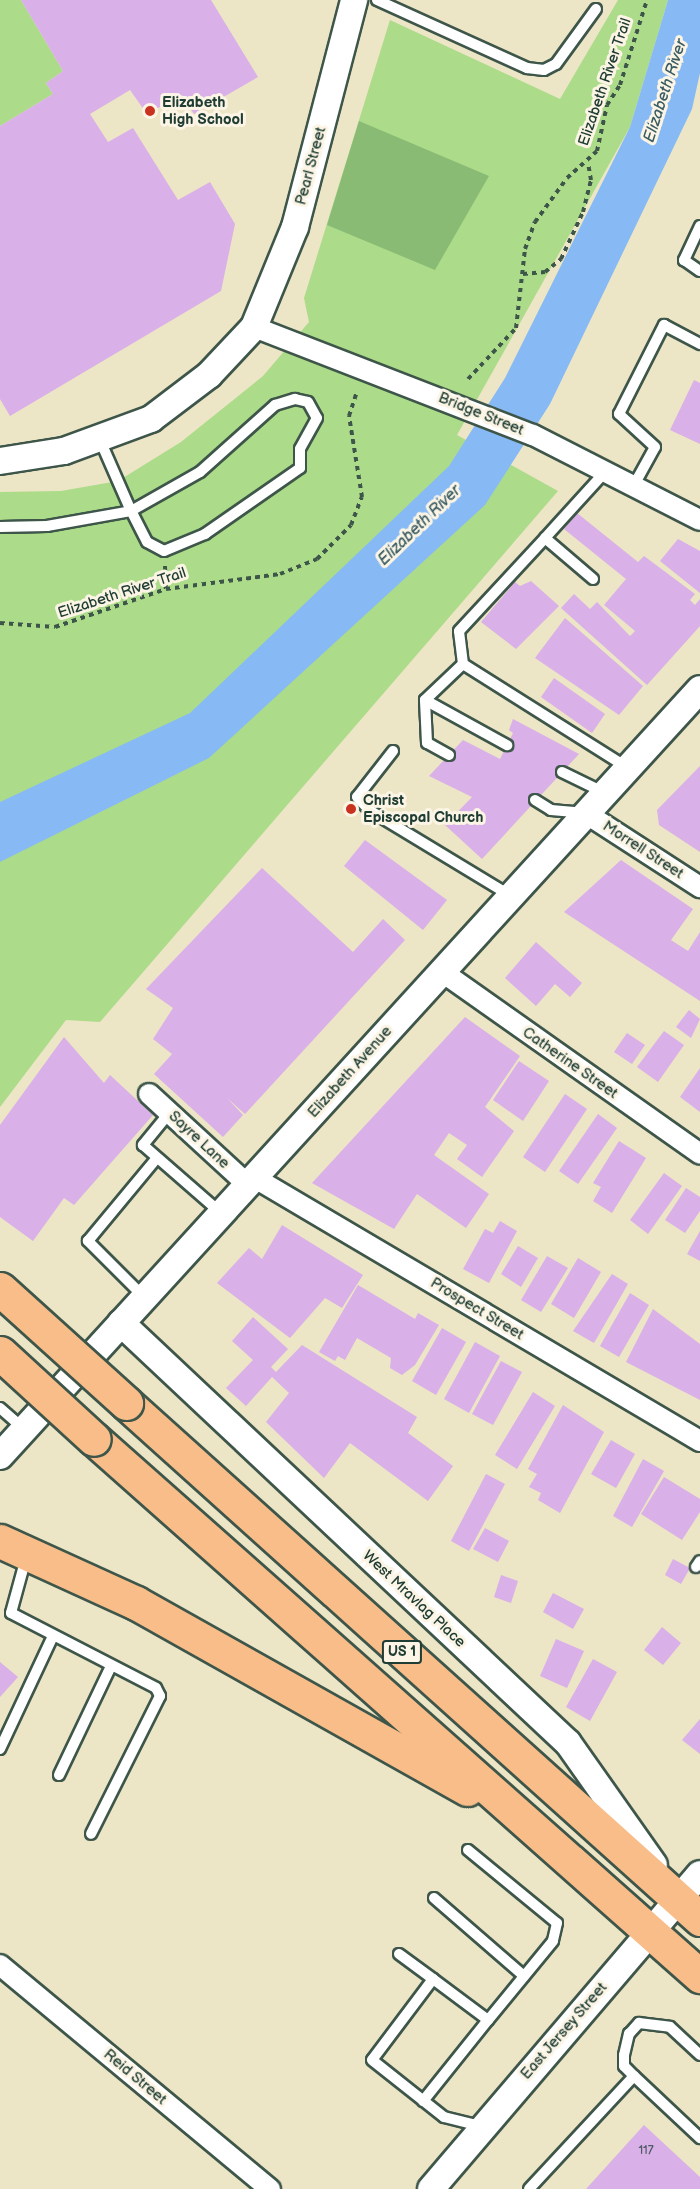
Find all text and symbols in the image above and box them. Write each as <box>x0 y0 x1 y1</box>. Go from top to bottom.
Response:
street label: Elizabeth River Trail <box>575 16 635 148</box>
water label: Elizabeth River <box>640 37 692 145</box>
place label: Elizabeth High School <box>162 93 244 128</box>
marker: Elizabeth High School <box>143 104 157 118</box>
street label: Pearl Street <box>292 125 330 207</box>
street label: Bridge Street <box>436 389 526 439</box>
water label: Elizabeth River <box>375 482 465 570</box>
street label: Elizabeth River Trail <box>55 564 189 622</box>
place label: Christ Episcopal Church <box>363 791 483 826</box>
marker: Christ Episcopal Church <box>344 802 358 816</box>
street label: Morrell Street <box>599 817 687 883</box>
street label: Elizabeth Avenue <box>304 1023 396 1121</box>
street label: Catherine Street <box>519 1023 621 1103</box>
street label: Sayre Lane <box>165 1107 233 1173</box>
street label: Prospect Street <box>427 1274 527 1344</box>
street label: West Mravlag Place <box>359 1547 469 1651</box>
road number: US 1 <box>381 1641 423 1663</box>
street label: East Jersey Street <box>516 1978 612 2084</box>
street label: Reid Street <box>100 2045 170 2109</box>
house number: 117 <box>638 2144 654 2158</box>

